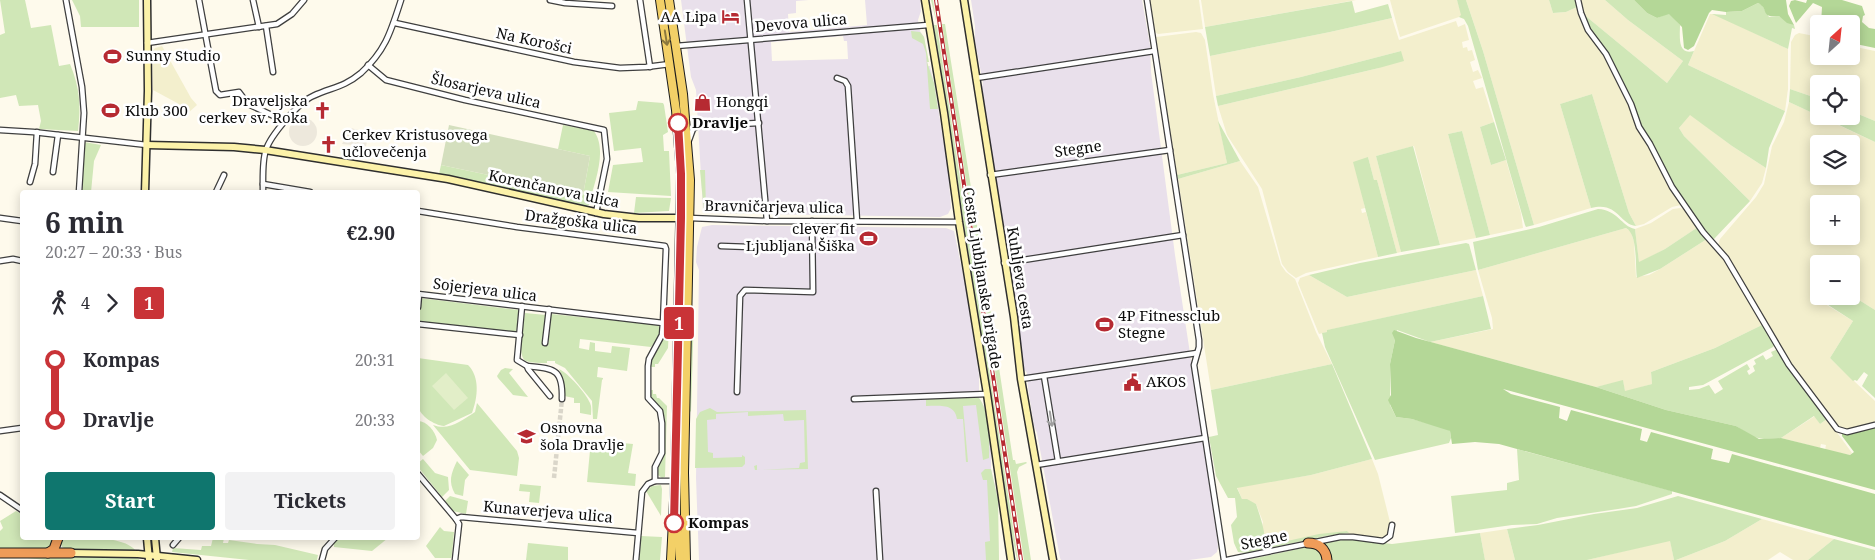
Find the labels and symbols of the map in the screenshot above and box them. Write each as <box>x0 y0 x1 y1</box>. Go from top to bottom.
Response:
place label: AA Lipa <box>660 6 717 26</box>
hotel icon: AA Lipa <box>721 7 741 27</box>
street label: Devova ulica <box>754 8 848 36</box>
north arrow <box>1810 15 1860 65</box>
street label: Na Korošci <box>494 22 574 58</box>
one-way arrow <box>661 30 671 46</box>
place label: Sunny Studio <box>126 45 221 65</box>
sports icon: Sunny Studio <box>102 46 122 66</box>
street label: Šlosarjeva ulica <box>429 68 543 112</box>
place label: Draveljska cerkev sv. Roka <box>199 90 308 127</box>
place label: Hongqi <box>716 91 769 111</box>
shop icon: Hongqi <box>692 92 712 112</box>
place label: Klub 300 <box>125 100 188 120</box>
church icon: Draveljska cerkev sv. Roka <box>312 100 332 120</box>
sports icon: Klub 300 <box>101 101 121 121</box>
place label: Dravlje <box>692 112 748 132</box>
marker: Dravlje <box>668 113 688 133</box>
place label: Cerkev Kristusovega učlovečenja <box>342 124 488 161</box>
church icon: Cerkev Kristusovega učlovečenja <box>318 134 338 154</box>
street label: Stegne <box>1053 135 1103 161</box>
street label: Korenčanova ulica <box>487 164 622 212</box>
street label: Cesta Ljubljanske brigade <box>959 186 1007 370</box>
street label: Bravničarjeva ulica <box>704 195 844 217</box>
street label: Dražgoška ulica <box>524 204 639 238</box>
place label: clever fit Ljubljana Šiška <box>746 218 855 255</box>
street label: Kuhljeva cesta <box>1003 225 1039 330</box>
sports icon: clever fit Ljubljana Šiška <box>859 228 879 248</box>
street label: Sojerjeva ulica <box>432 273 538 305</box>
place label: 4P Fitnessclub Stegne <box>1118 305 1220 342</box>
line badge: 1 <box>663 307 695 339</box>
sports icon: 4P Fitnessclub Stegne <box>1094 315 1114 335</box>
place label: AKOS <box>1146 371 1186 391</box>
public building icon: AKOS <box>1122 372 1142 392</box>
one-way arrow <box>1047 410 1057 426</box>
place label: Osnovna šola Dravlje <box>540 417 624 454</box>
school or university icon: Osnovna šola Dravlje <box>516 427 536 447</box>
street label: Kunaverjeva ulica <box>482 495 614 527</box>
place label: Kompas <box>688 512 749 532</box>
marker: Kompas <box>664 513 684 533</box>
street label: Stegne <box>1239 524 1289 554</box>

